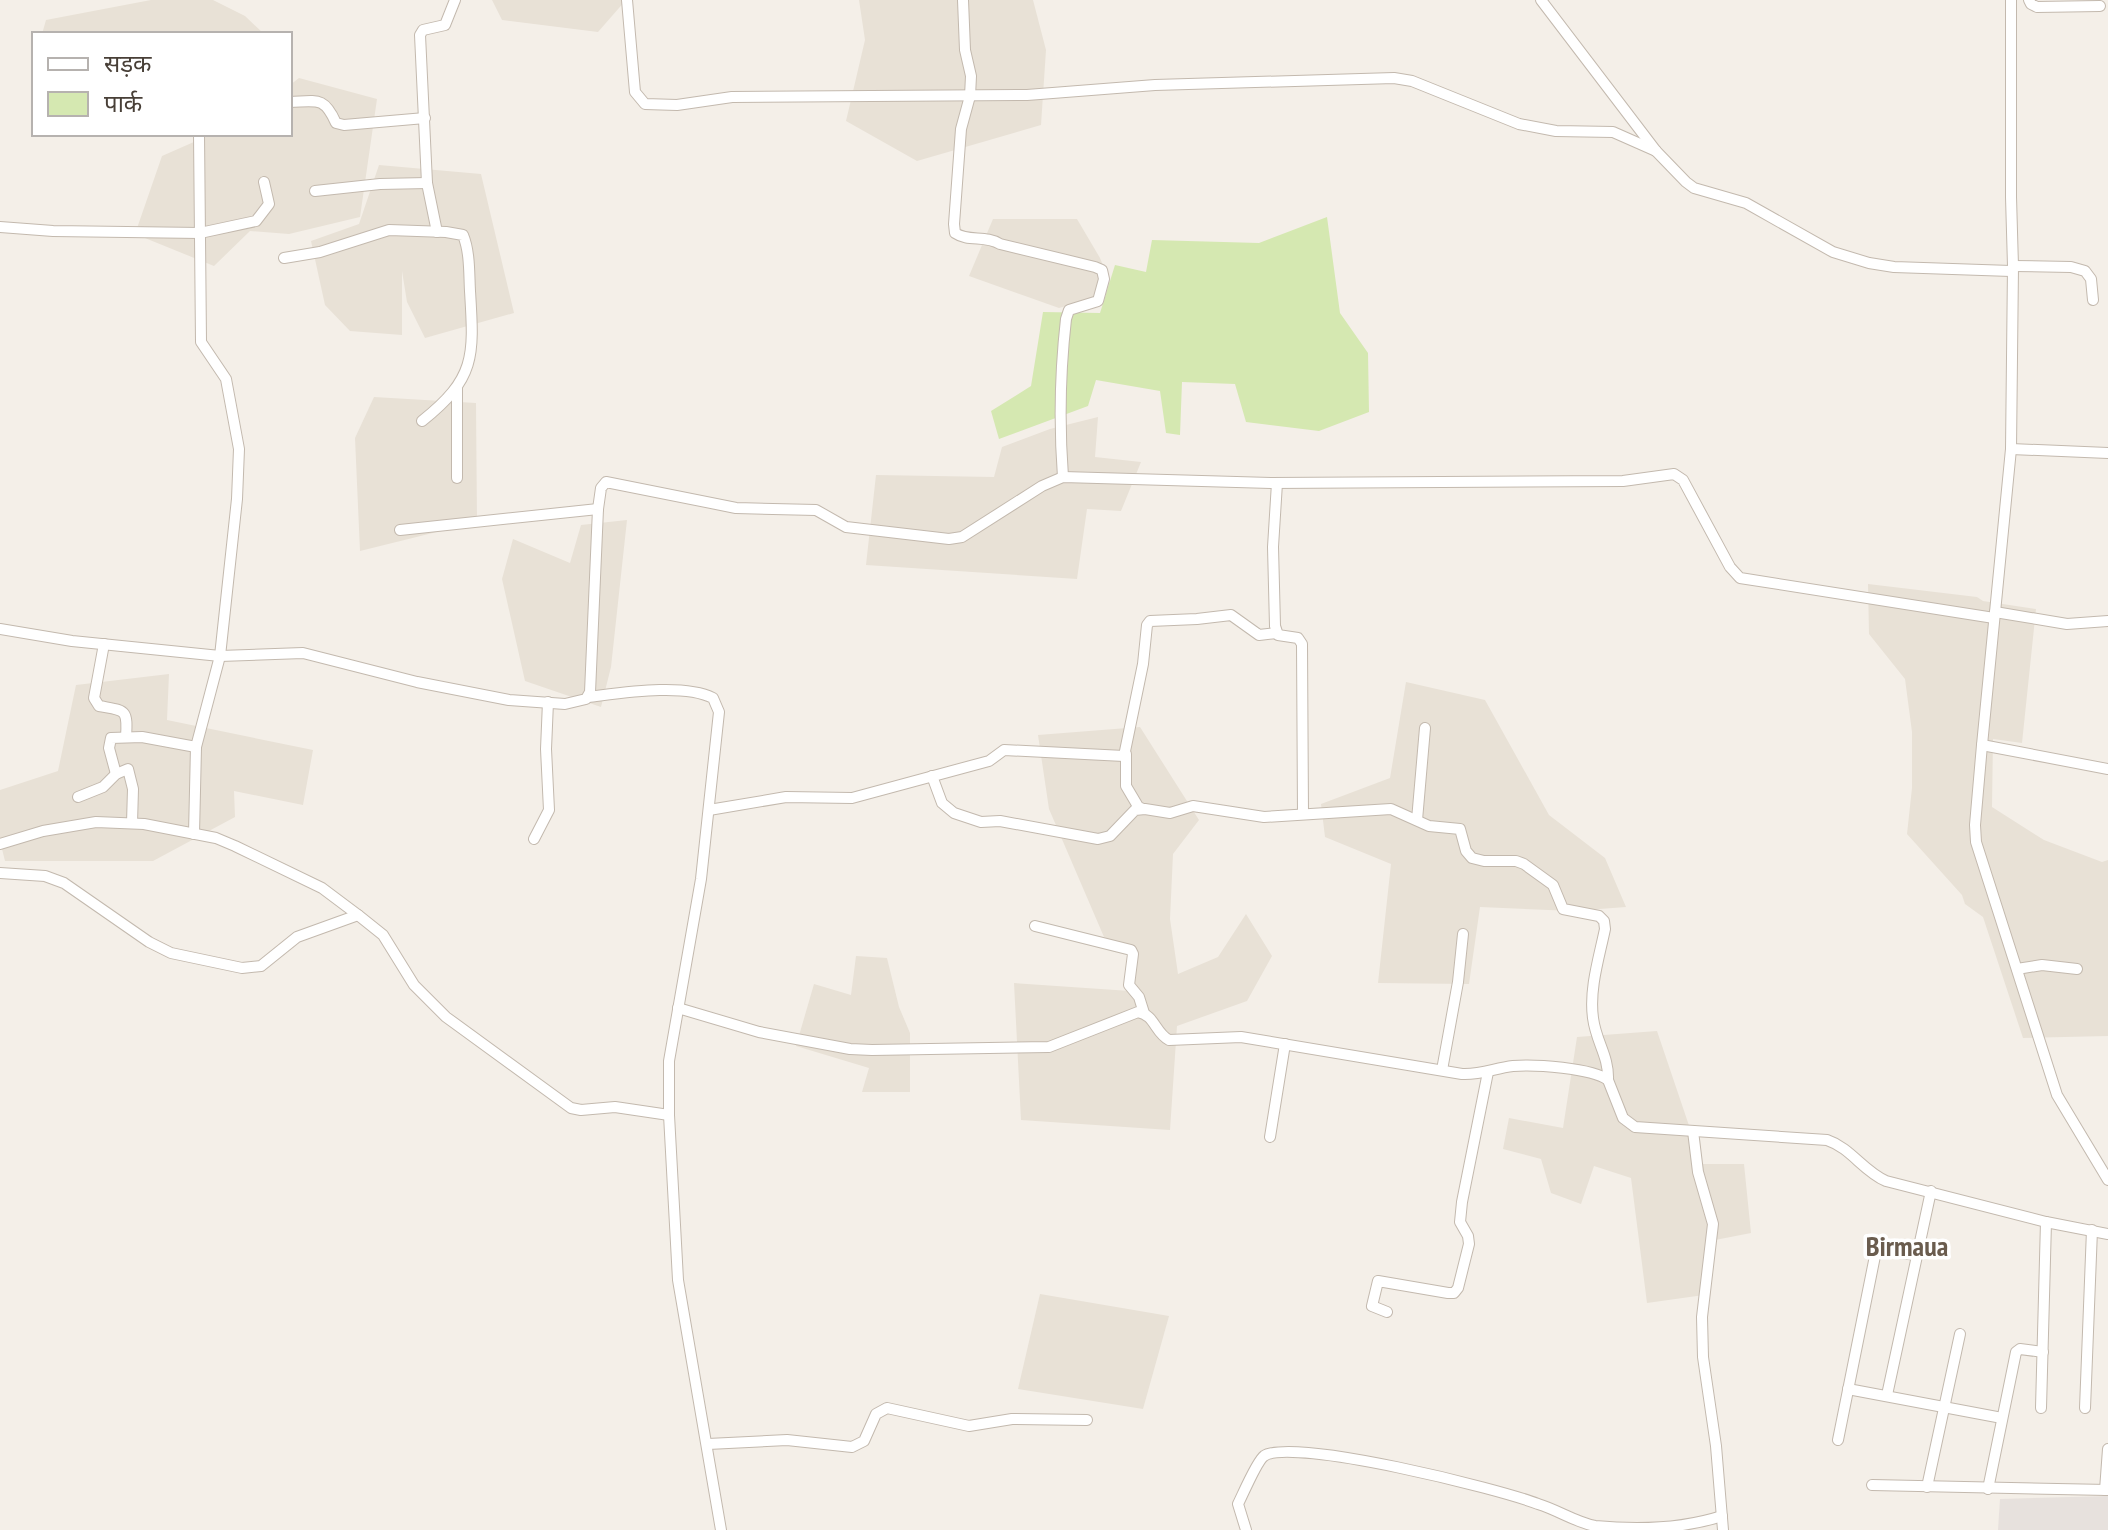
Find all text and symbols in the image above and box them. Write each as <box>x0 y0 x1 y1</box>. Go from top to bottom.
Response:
legend <box>32 32 292 136</box>
text: सड़क <box>104 48 152 79</box>
text: पार्क <box>104 88 143 119</box>
district label: Birmaua <box>1866 1227 1948 1264</box>

